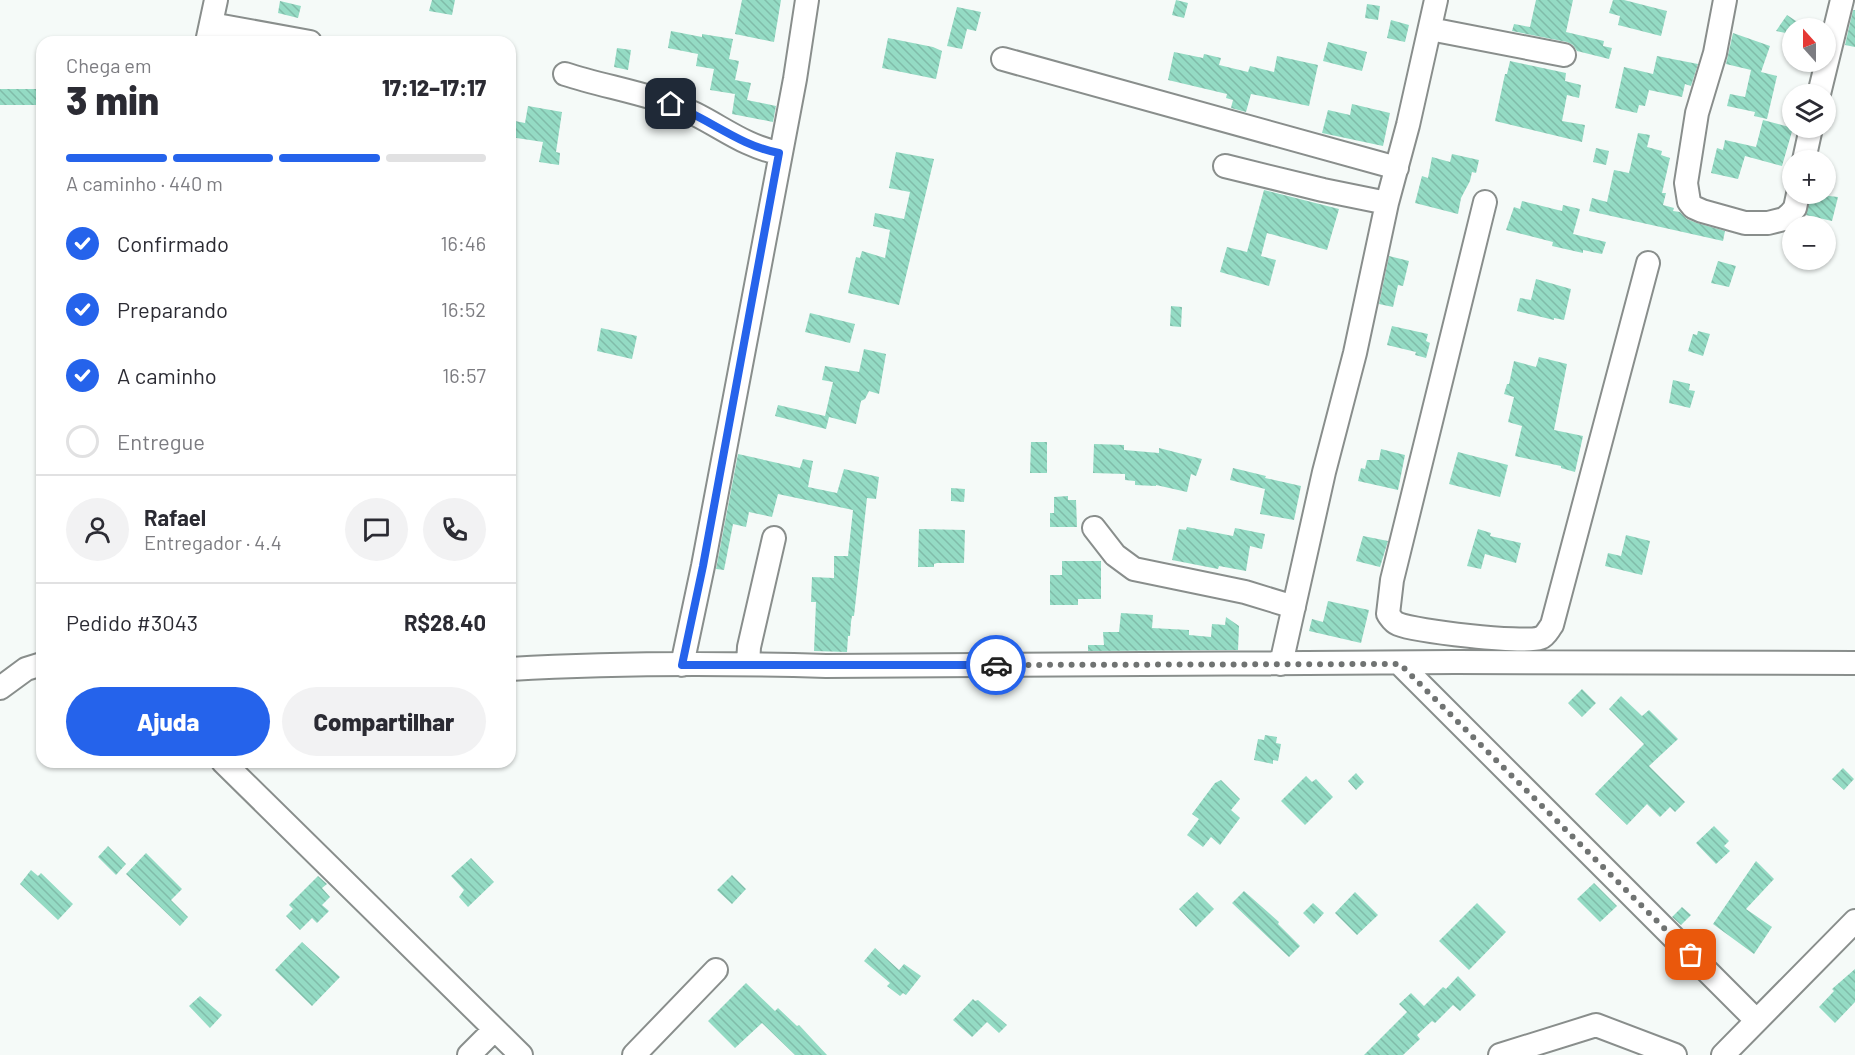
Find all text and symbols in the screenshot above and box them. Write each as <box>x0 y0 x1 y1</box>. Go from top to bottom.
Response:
north arrow <box>1782 18 1836 72</box>
map controls <box>1782 18 1836 270</box>
text: Chega em <box>66 53 152 77</box>
text: 17:12–17:17 <box>382 74 486 100</box>
text: 3 min <box>66 76 159 123</box>
pin <box>645 78 696 129</box>
button: layers <box>1782 84 1836 138</box>
icon: home <box>654 87 687 120</box>
button: + <box>1782 150 1836 204</box>
text: A caminho · 440 m <box>66 171 223 195</box>
button: − <box>1782 216 1836 270</box>
icon: check <box>66 227 99 260</box>
text: Confirmado <box>117 230 229 256</box>
text: 16:46 <box>441 231 486 255</box>
icon: check <box>66 293 99 326</box>
text: Preparando <box>117 296 228 322</box>
text: 16:52 <box>441 297 486 321</box>
icon: check <box>66 359 99 392</box>
text: A caminho <box>117 362 217 388</box>
text: 16:57 <box>442 363 486 387</box>
text: Entregue <box>117 428 205 454</box>
button: person <box>66 498 129 561</box>
button: chat <box>345 498 408 561</box>
button: phone <box>423 498 486 561</box>
text: Rafael <box>144 504 206 530</box>
text: Entregador · 4.4 <box>144 530 282 554</box>
text: Pedido #3043 <box>66 609 198 635</box>
text: R$28.40 <box>404 609 486 635</box>
courier <box>966 635 1026 695</box>
icon: car <box>980 649 1013 682</box>
button: Ajuda <box>66 687 270 756</box>
button: Compartilhar <box>282 687 486 756</box>
pin <box>1665 929 1716 980</box>
icon: bag <box>1674 938 1707 971</box>

